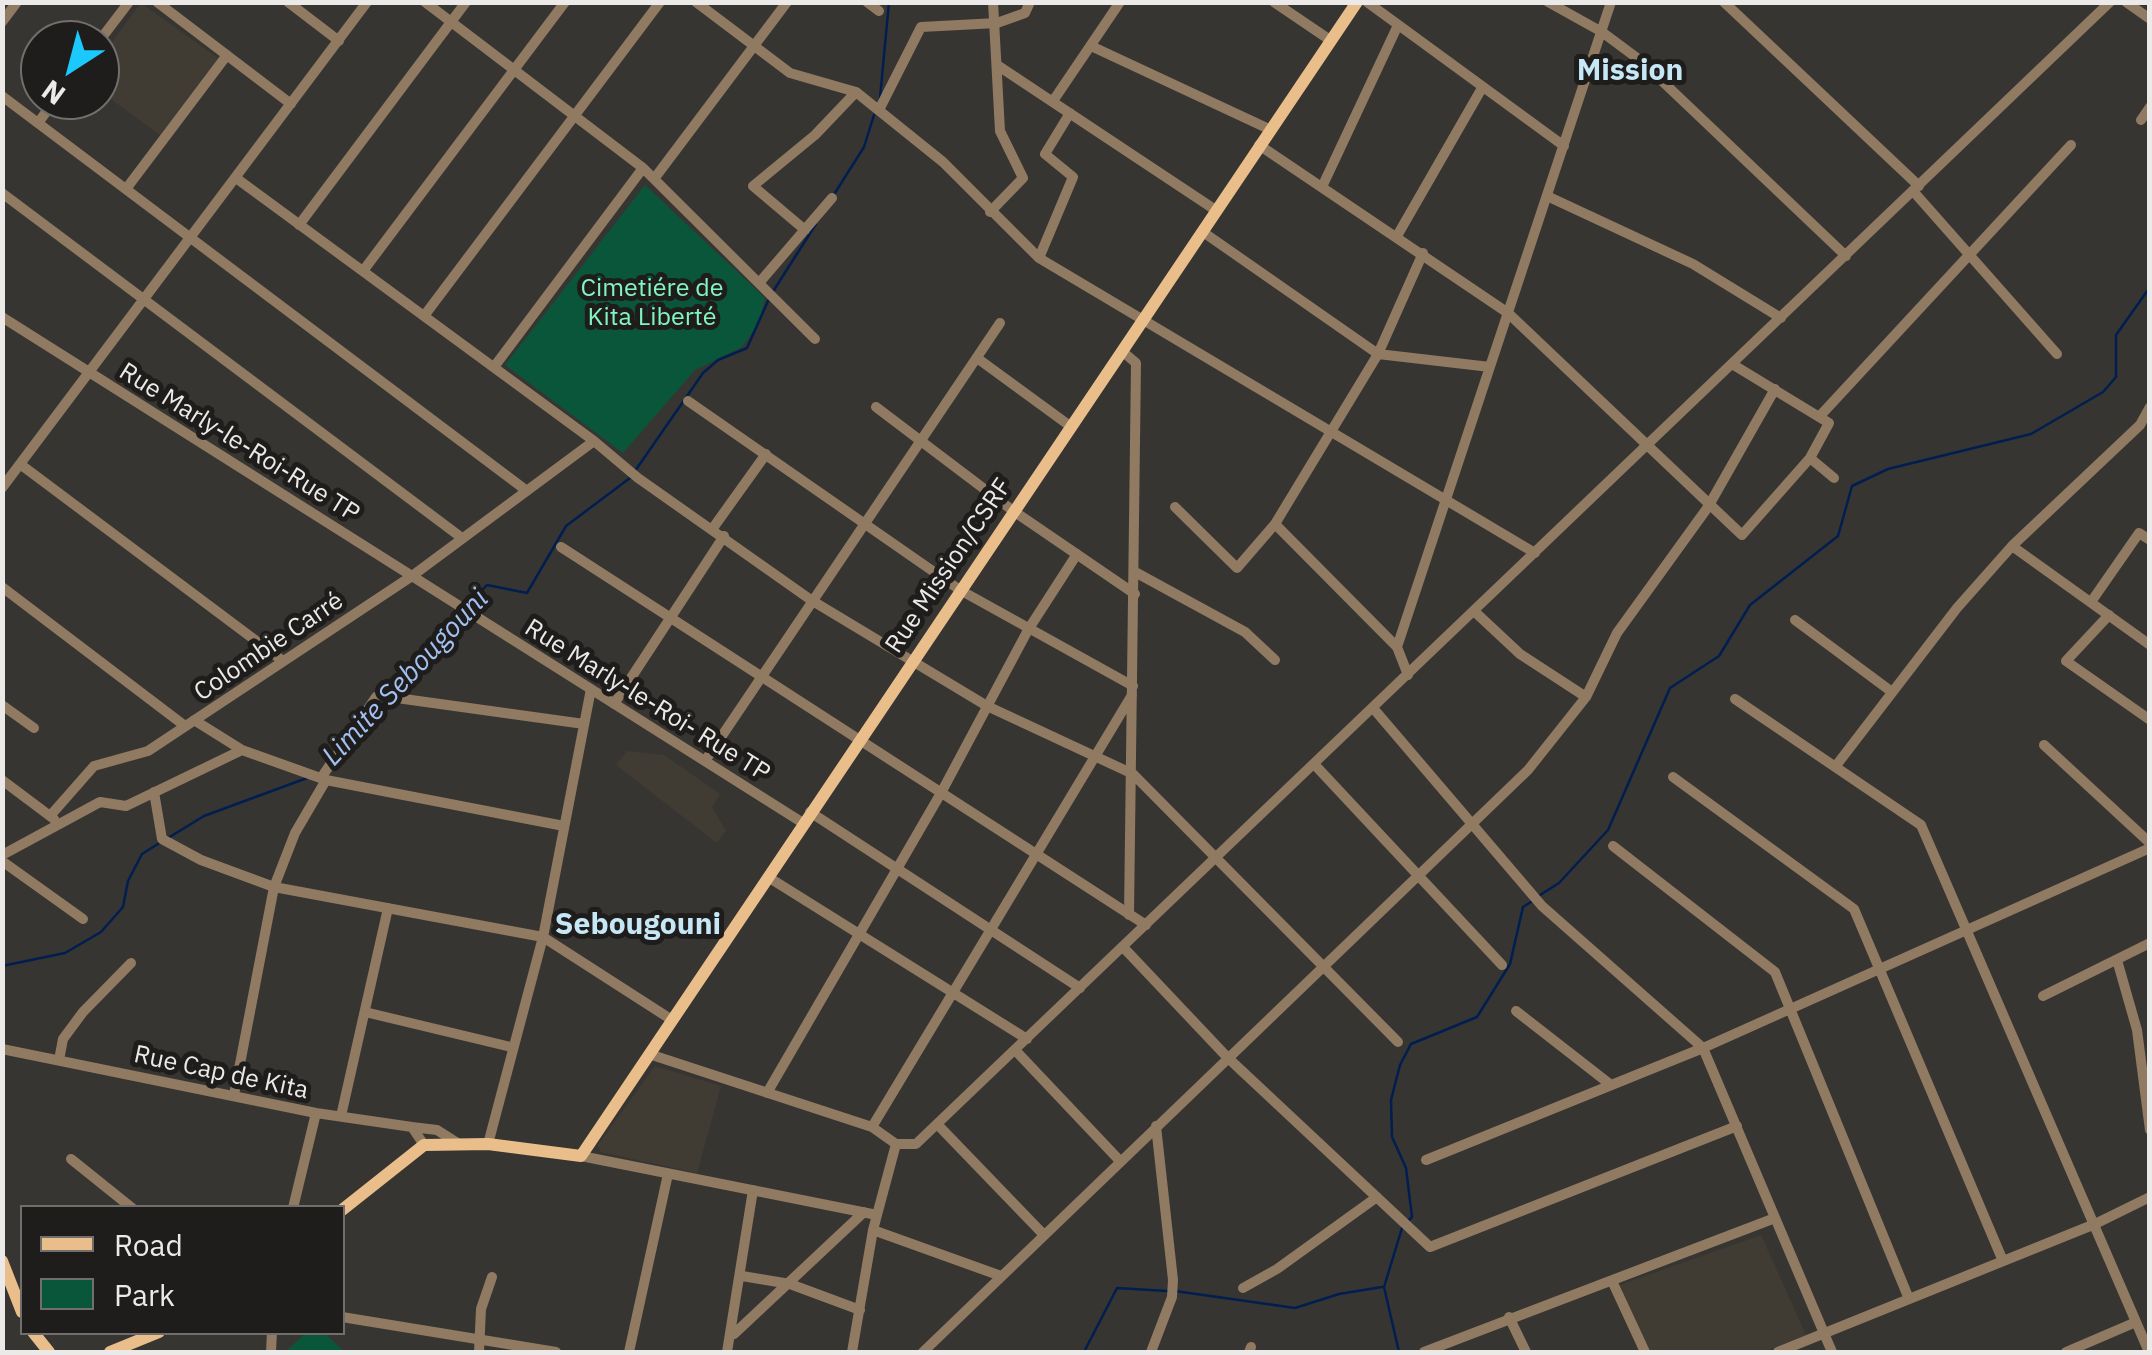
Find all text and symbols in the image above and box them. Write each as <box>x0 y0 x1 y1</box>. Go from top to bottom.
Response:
north arrow <box>20 20 120 120</box>
district label: Mission <box>1577 53 1683 89</box>
text: N <box>34 72 72 114</box>
park label: Cimetiére de Kita Liberté <box>581 274 723 333</box>
street label: Rue Marly-le-Roi-Rue TP <box>113 357 365 529</box>
street label: Rue Mission/CSRF <box>879 473 1019 659</box>
water label: Limite Sebougouni <box>316 583 496 773</box>
street label: Colombie Carré <box>189 586 349 708</box>
street label: Rue Marly-le-Roi- Rue TP <box>519 613 775 789</box>
district label: Sebougouni <box>555 907 721 943</box>
street label: Rue Cap de Kita <box>131 1040 311 1106</box>
legend <box>20 1205 345 1335</box>
text: Road <box>114 1225 183 1264</box>
text: Park <box>114 1275 175 1314</box>

